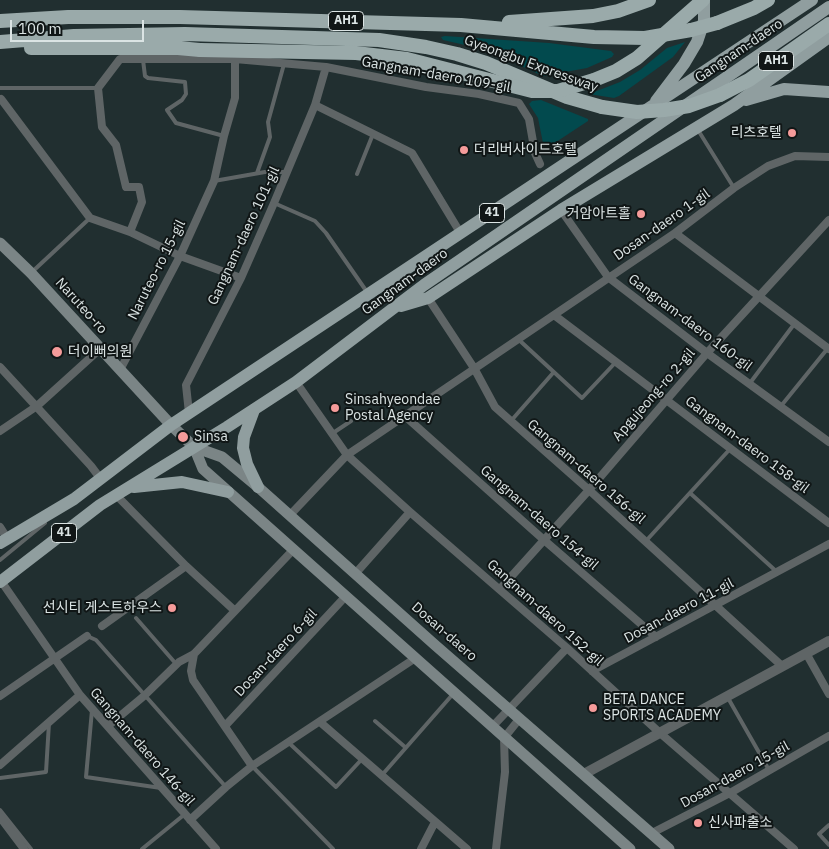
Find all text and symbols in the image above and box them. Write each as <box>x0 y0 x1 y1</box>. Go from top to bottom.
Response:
scale bar <box>12 10 146 42</box>
road number: AH1 <box>328 12 364 30</box>
street label: Gangnam-daero <box>692 15 786 87</box>
text: 100 m <box>18 19 62 38</box>
street label: Gyeongbu Expressway <box>462 32 600 96</box>
road number: AH1 <box>758 51 794 70</box>
street label: Gangnam-daero 109-gil <box>360 54 512 96</box>
place label: 리츠호텔 <box>730 125 782 141</box>
marker: 리츠호텔 <box>786 127 798 139</box>
place label: 더리버사이드호텔 <box>474 142 577 158</box>
marker: 더리버사이드호텔 <box>458 144 470 156</box>
street label: Gangnam-daero 101-gil <box>204 164 284 308</box>
street label: Dosan-daero 1-gil <box>611 186 713 264</box>
road number: 41 <box>480 204 504 222</box>
place label: 거암아트홀 <box>567 206 631 222</box>
marker: 거암아트홀 <box>635 208 647 220</box>
street label: Naruteo-ro 15-gil <box>125 217 189 323</box>
street label: Gangnam-daero <box>359 245 451 319</box>
street label: Gangnam-daero 160-gil <box>625 271 755 375</box>
street label: Naruteo-ro <box>52 275 110 337</box>
place label: 더이뻐의원 <box>68 344 132 360</box>
marker: 더이뻐의원 <box>50 345 64 359</box>
street label: Apgujeong-ro 2-gil <box>609 345 699 445</box>
place label: Sinsahyeondae Postal Agency <box>345 392 440 424</box>
street label: Gangnam-daero 158-gil <box>682 393 812 497</box>
marker: Sinsahyeondae Postal Agency <box>329 402 341 414</box>
street label: Gangnam-daero 156-gil <box>524 416 648 528</box>
place label: Sinsa <box>194 429 228 445</box>
marker: Sinsa <box>176 430 190 444</box>
street label: Gangnam-daero 154-gil <box>477 462 601 574</box>
road number: 41 <box>52 524 76 542</box>
street label: Gangnam-daero 152-gil <box>483 556 607 670</box>
street label: Dosan-daero 11-gil <box>621 575 737 647</box>
street label: Dosan-daero <box>408 599 480 665</box>
place label: 선시티 게스트하우스 <box>43 600 162 616</box>
marker: 선시티 게스트하우스 <box>166 602 178 614</box>
street label: Dosan-daero 6-gil <box>231 606 321 700</box>
street label: Gangnam-daero 146-gil <box>86 685 198 809</box>
place label: BETA DANCE SPORTS ACADEMY <box>603 692 721 724</box>
marker: BETA DANCE SPORTS ACADEMY <box>587 702 599 714</box>
street label: Dosan-daero 15-gil <box>678 738 792 812</box>
place label: 신사파출소 <box>708 815 772 831</box>
marker: 신사파출소 <box>692 817 704 829</box>

